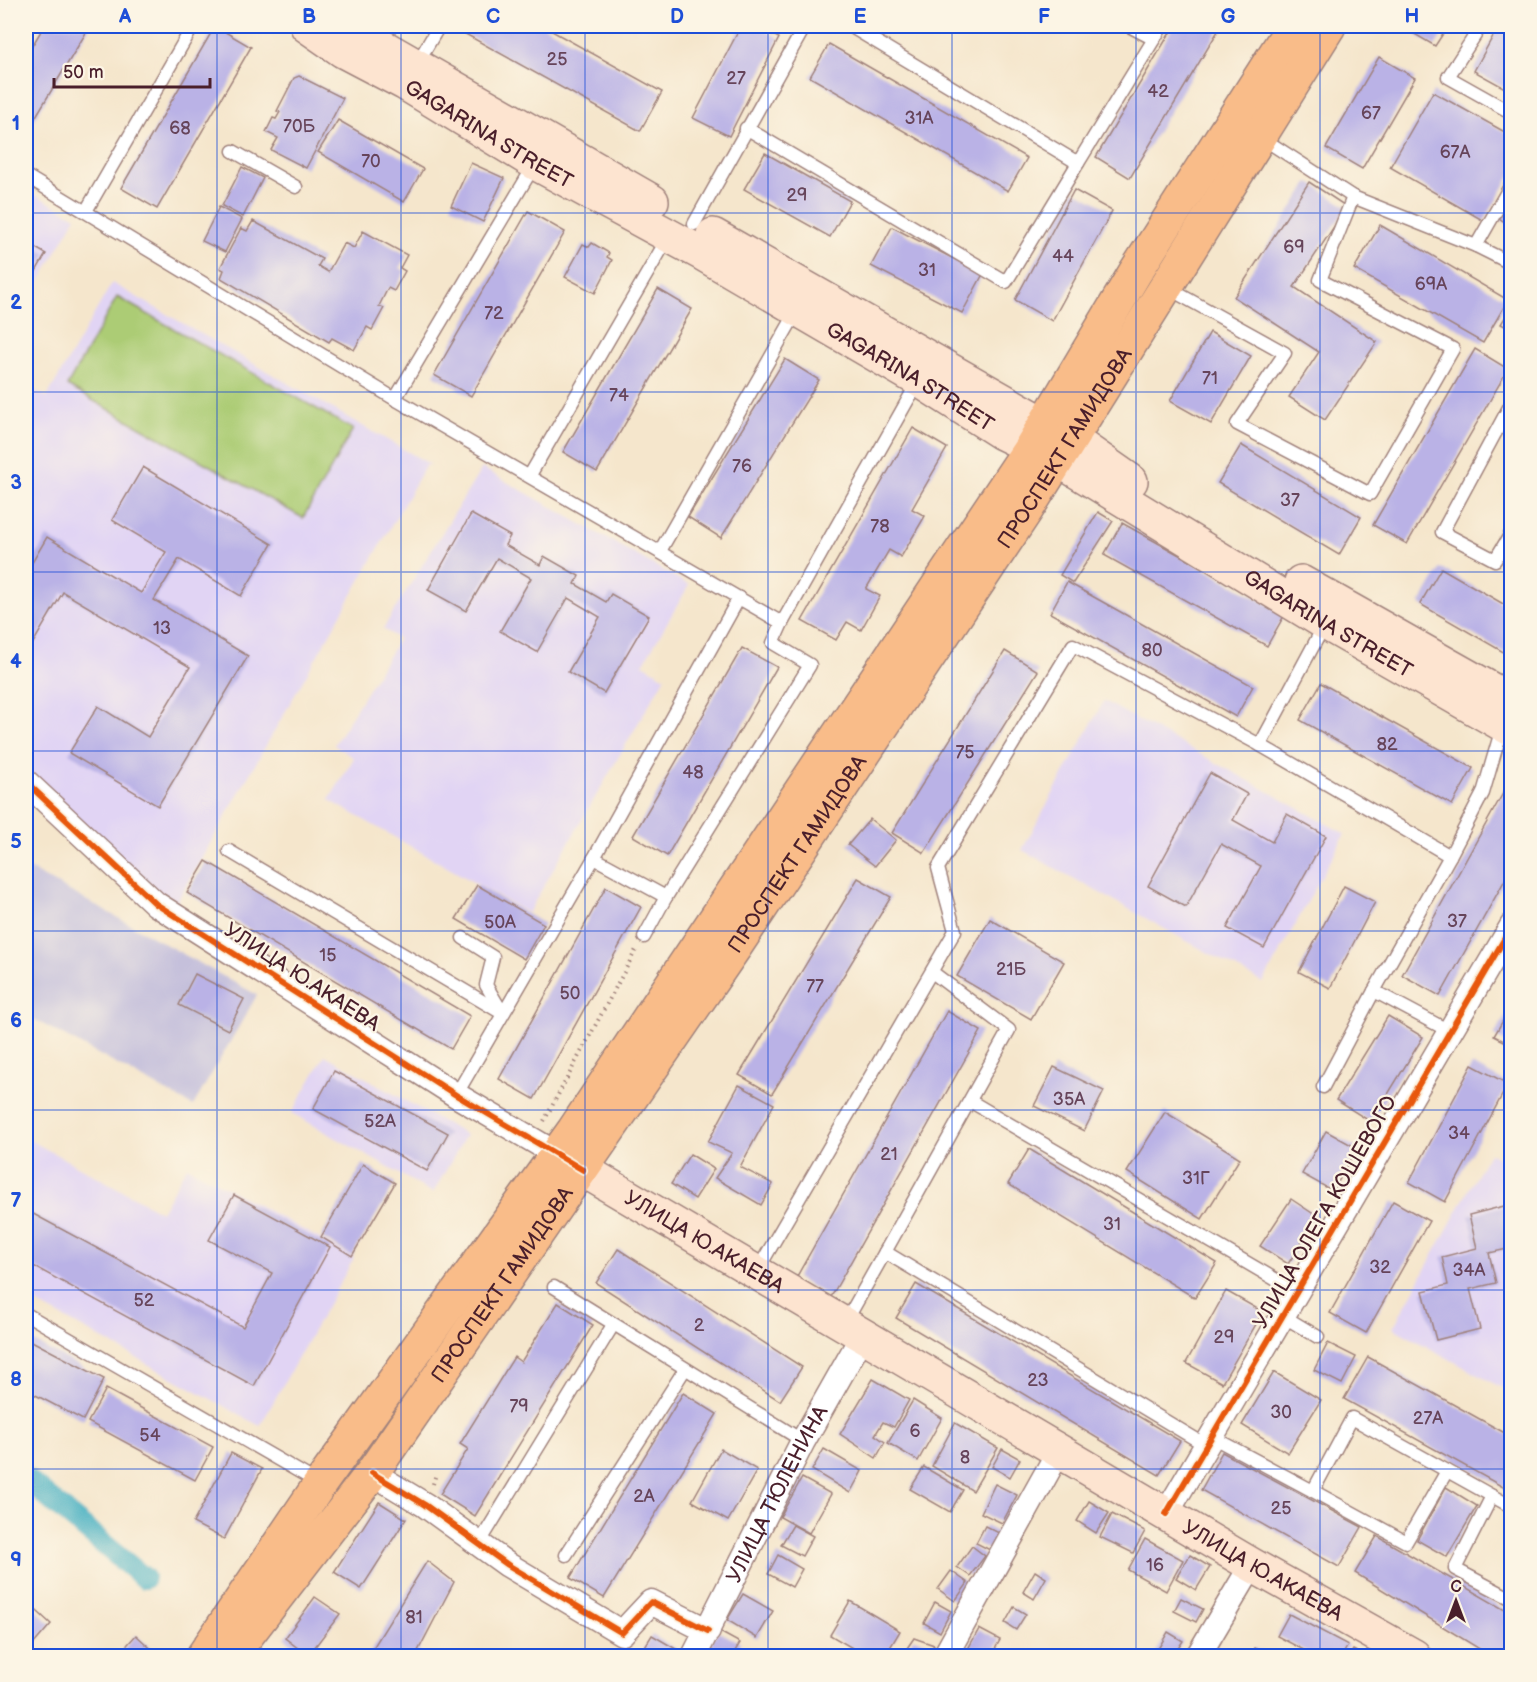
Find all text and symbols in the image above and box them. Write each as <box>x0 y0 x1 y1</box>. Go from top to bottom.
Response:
text: A <box>118 5 132 29</box>
text: B <box>302 5 316 29</box>
text: C <box>486 5 500 29</box>
text: D <box>670 5 684 29</box>
text: E <box>854 5 867 29</box>
text: F <box>1038 5 1050 29</box>
text: G <box>1221 5 1236 29</box>
text: H <box>1405 5 1419 29</box>
house number: 25 <box>547 49 567 70</box>
scale bar <box>54 51 210 89</box>
text: 50 m <box>63 62 104 83</box>
house number: 27 <box>726 68 746 89</box>
street label: GAGARINA STREET <box>401 74 578 194</box>
house number: 42 <box>1147 81 1169 102</box>
house number: 67 <box>1361 103 1381 124</box>
house number: 31А <box>905 108 934 129</box>
text: 1 <box>12 112 20 136</box>
house number: 70Б <box>283 116 315 137</box>
house number: 68 <box>169 118 191 139</box>
house number: 67А <box>1440 142 1470 163</box>
house number: 70 <box>361 151 381 172</box>
house number: 29 <box>786 185 808 206</box>
house number: 69 <box>1283 237 1305 258</box>
house number: 44 <box>1052 246 1074 267</box>
house number: 31 <box>918 260 936 281</box>
house number: 69А <box>1415 274 1447 295</box>
text: 2 <box>10 291 22 315</box>
house number: 72 <box>484 303 504 324</box>
street label: GAGARINA STREET <box>822 316 999 437</box>
street label: ПРОСПЕКТ ГАМИДОВА <box>992 343 1137 553</box>
house number: 71 <box>1202 368 1218 389</box>
house number: 74 <box>609 385 629 406</box>
house number: 76 <box>732 456 752 477</box>
text: 3 <box>10 471 22 495</box>
house number: 37 <box>1280 490 1300 511</box>
house number: 78 <box>870 516 890 537</box>
street label: GAGARINA STREET <box>1239 564 1417 683</box>
house number: 13 <box>153 618 171 639</box>
house number: 80 <box>1141 640 1163 661</box>
text: 4 <box>10 650 22 674</box>
house number: 82 <box>1376 734 1398 755</box>
house number: 75 <box>955 742 975 763</box>
street label: ПРОСПЕКТ ГАМИДОВА <box>722 750 872 958</box>
house number: 48 <box>682 762 704 783</box>
text: 5 <box>10 830 22 854</box>
house number: 37 <box>1447 911 1467 932</box>
house number: 50А <box>484 912 516 933</box>
street label: УЛИЦА Ю.АКАЕВА <box>219 917 385 1037</box>
house number: 15 <box>319 945 337 966</box>
house number: 21Б <box>996 959 1026 980</box>
house number: 77 <box>806 976 824 997</box>
house number: 50 <box>560 983 580 1004</box>
text: 6 <box>10 1009 22 1033</box>
house number: 35А <box>1053 1089 1085 1110</box>
street label: УЛИЦА ОЛЕГА КОШЕВОГО <box>1248 1091 1402 1333</box>
house number: 52А <box>364 1111 396 1132</box>
house number: 34 <box>1448 1123 1470 1144</box>
house number: 21 <box>880 1144 898 1165</box>
house number: 31Г <box>1182 1168 1210 1189</box>
street label: ПРОСПЕКТ ГАМИДОВА <box>426 1182 578 1387</box>
street label: УЛИЦА Ю.АКАЕВА <box>620 1185 789 1299</box>
text: 7 <box>10 1189 22 1213</box>
house number: 31 <box>1103 1214 1121 1235</box>
house number: 32 <box>1369 1257 1391 1278</box>
house number: 34А <box>1453 1260 1486 1281</box>
house number: 52 <box>134 1290 155 1311</box>
house number: 2 <box>694 1315 705 1336</box>
house number: 29 <box>1213 1327 1235 1348</box>
text: 8 <box>10 1368 22 1392</box>
house number: 23 <box>1027 1370 1049 1391</box>
house number: 79 <box>509 1396 529 1417</box>
street label: УЛИЦА ТЮЛЕНИНА <box>721 1401 833 1587</box>
house number: 30 <box>1270 1402 1292 1423</box>
house number: 27А <box>1413 1408 1443 1429</box>
house number: 6 <box>910 1421 921 1442</box>
house number: 54 <box>139 1425 161 1446</box>
house number: 8 <box>960 1447 970 1468</box>
house number: 2А <box>633 1486 655 1507</box>
house number: 25 <box>1271 1498 1291 1519</box>
street label: УЛИЦА Ю.АКАЕВА <box>1178 1514 1348 1626</box>
text: 9 <box>10 1548 22 1572</box>
house number: 16 <box>1146 1555 1164 1576</box>
north arrow <box>1426 1571 1486 1631</box>
text: С <box>1450 1578 1462 1597</box>
house number: 81 <box>405 1607 423 1628</box>

